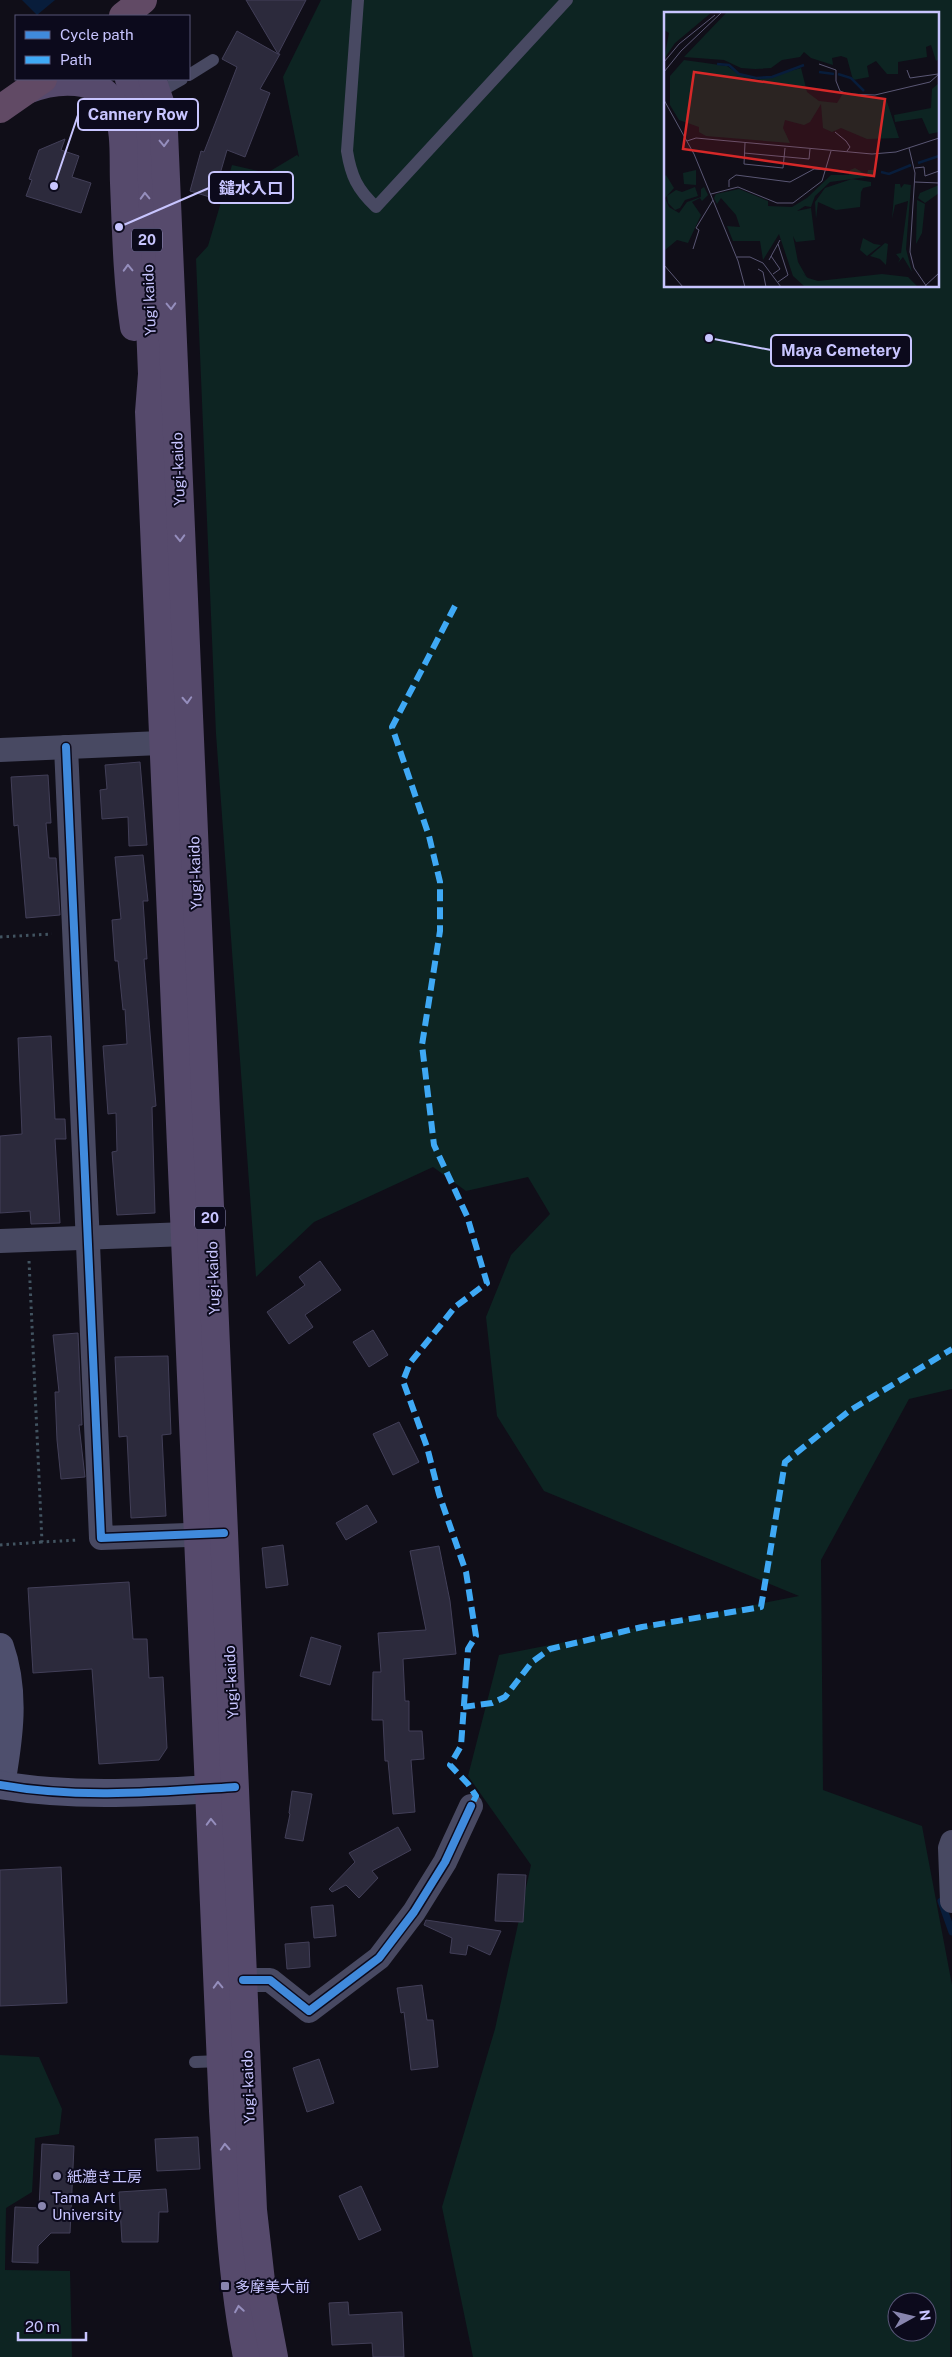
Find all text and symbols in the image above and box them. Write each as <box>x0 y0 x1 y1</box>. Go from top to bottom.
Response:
inset map <box>664 12 940 288</box>
legend <box>15 15 190 80</box>
text: Cycle path <box>60 26 134 43</box>
text: Path <box>60 51 92 68</box>
callout: Cannery Row <box>78 99 198 130</box>
text: Cannery Row <box>88 105 189 124</box>
one-way arrow <box>159 140 170 148</box>
callout: 鑓水入口 <box>209 172 293 203</box>
text: 鑓水入口 <box>219 179 283 198</box>
one-way arrow <box>139 192 150 200</box>
road number: 20 <box>132 228 162 252</box>
one-way arrow <box>123 264 133 272</box>
street label: Yugi kaido <box>139 264 159 336</box>
one-way arrow <box>166 302 176 310</box>
callout: Maya Cemetery <box>771 335 911 366</box>
text: Maya Cemetery <box>781 341 901 360</box>
street label: Yugi-kaido <box>168 432 188 506</box>
one-way arrow <box>175 534 186 542</box>
one-way arrow <box>182 697 193 705</box>
street label: Yugi-kaido <box>185 836 205 910</box>
road number: 20 <box>195 1206 225 1230</box>
street label: Yugi-kaido <box>203 1241 223 1315</box>
street label: Yugi-kaido <box>221 1645 241 1719</box>
one-way arrow <box>206 1818 216 1826</box>
one-way arrow <box>212 1981 223 1989</box>
street label: Yugi-kaido <box>238 2050 258 2124</box>
one-way arrow <box>219 2143 230 2151</box>
place label: 紙漉き工房 <box>67 2168 142 2185</box>
marker: 紙漉き工房 <box>51 2170 63 2182</box>
place label: Tama Art University <box>52 2189 122 2223</box>
marker: Tama Art University <box>36 2200 48 2212</box>
place label: 多摩美大前 <box>235 2278 310 2295</box>
marker: 多摩美大前 <box>219 2280 231 2292</box>
north arrow <box>887 2292 937 2342</box>
one-way arrow <box>234 2305 245 2313</box>
text: N <box>916 2309 934 2322</box>
scale bar <box>18 2310 85 2342</box>
text: 20 m <box>25 2318 60 2335</box>

